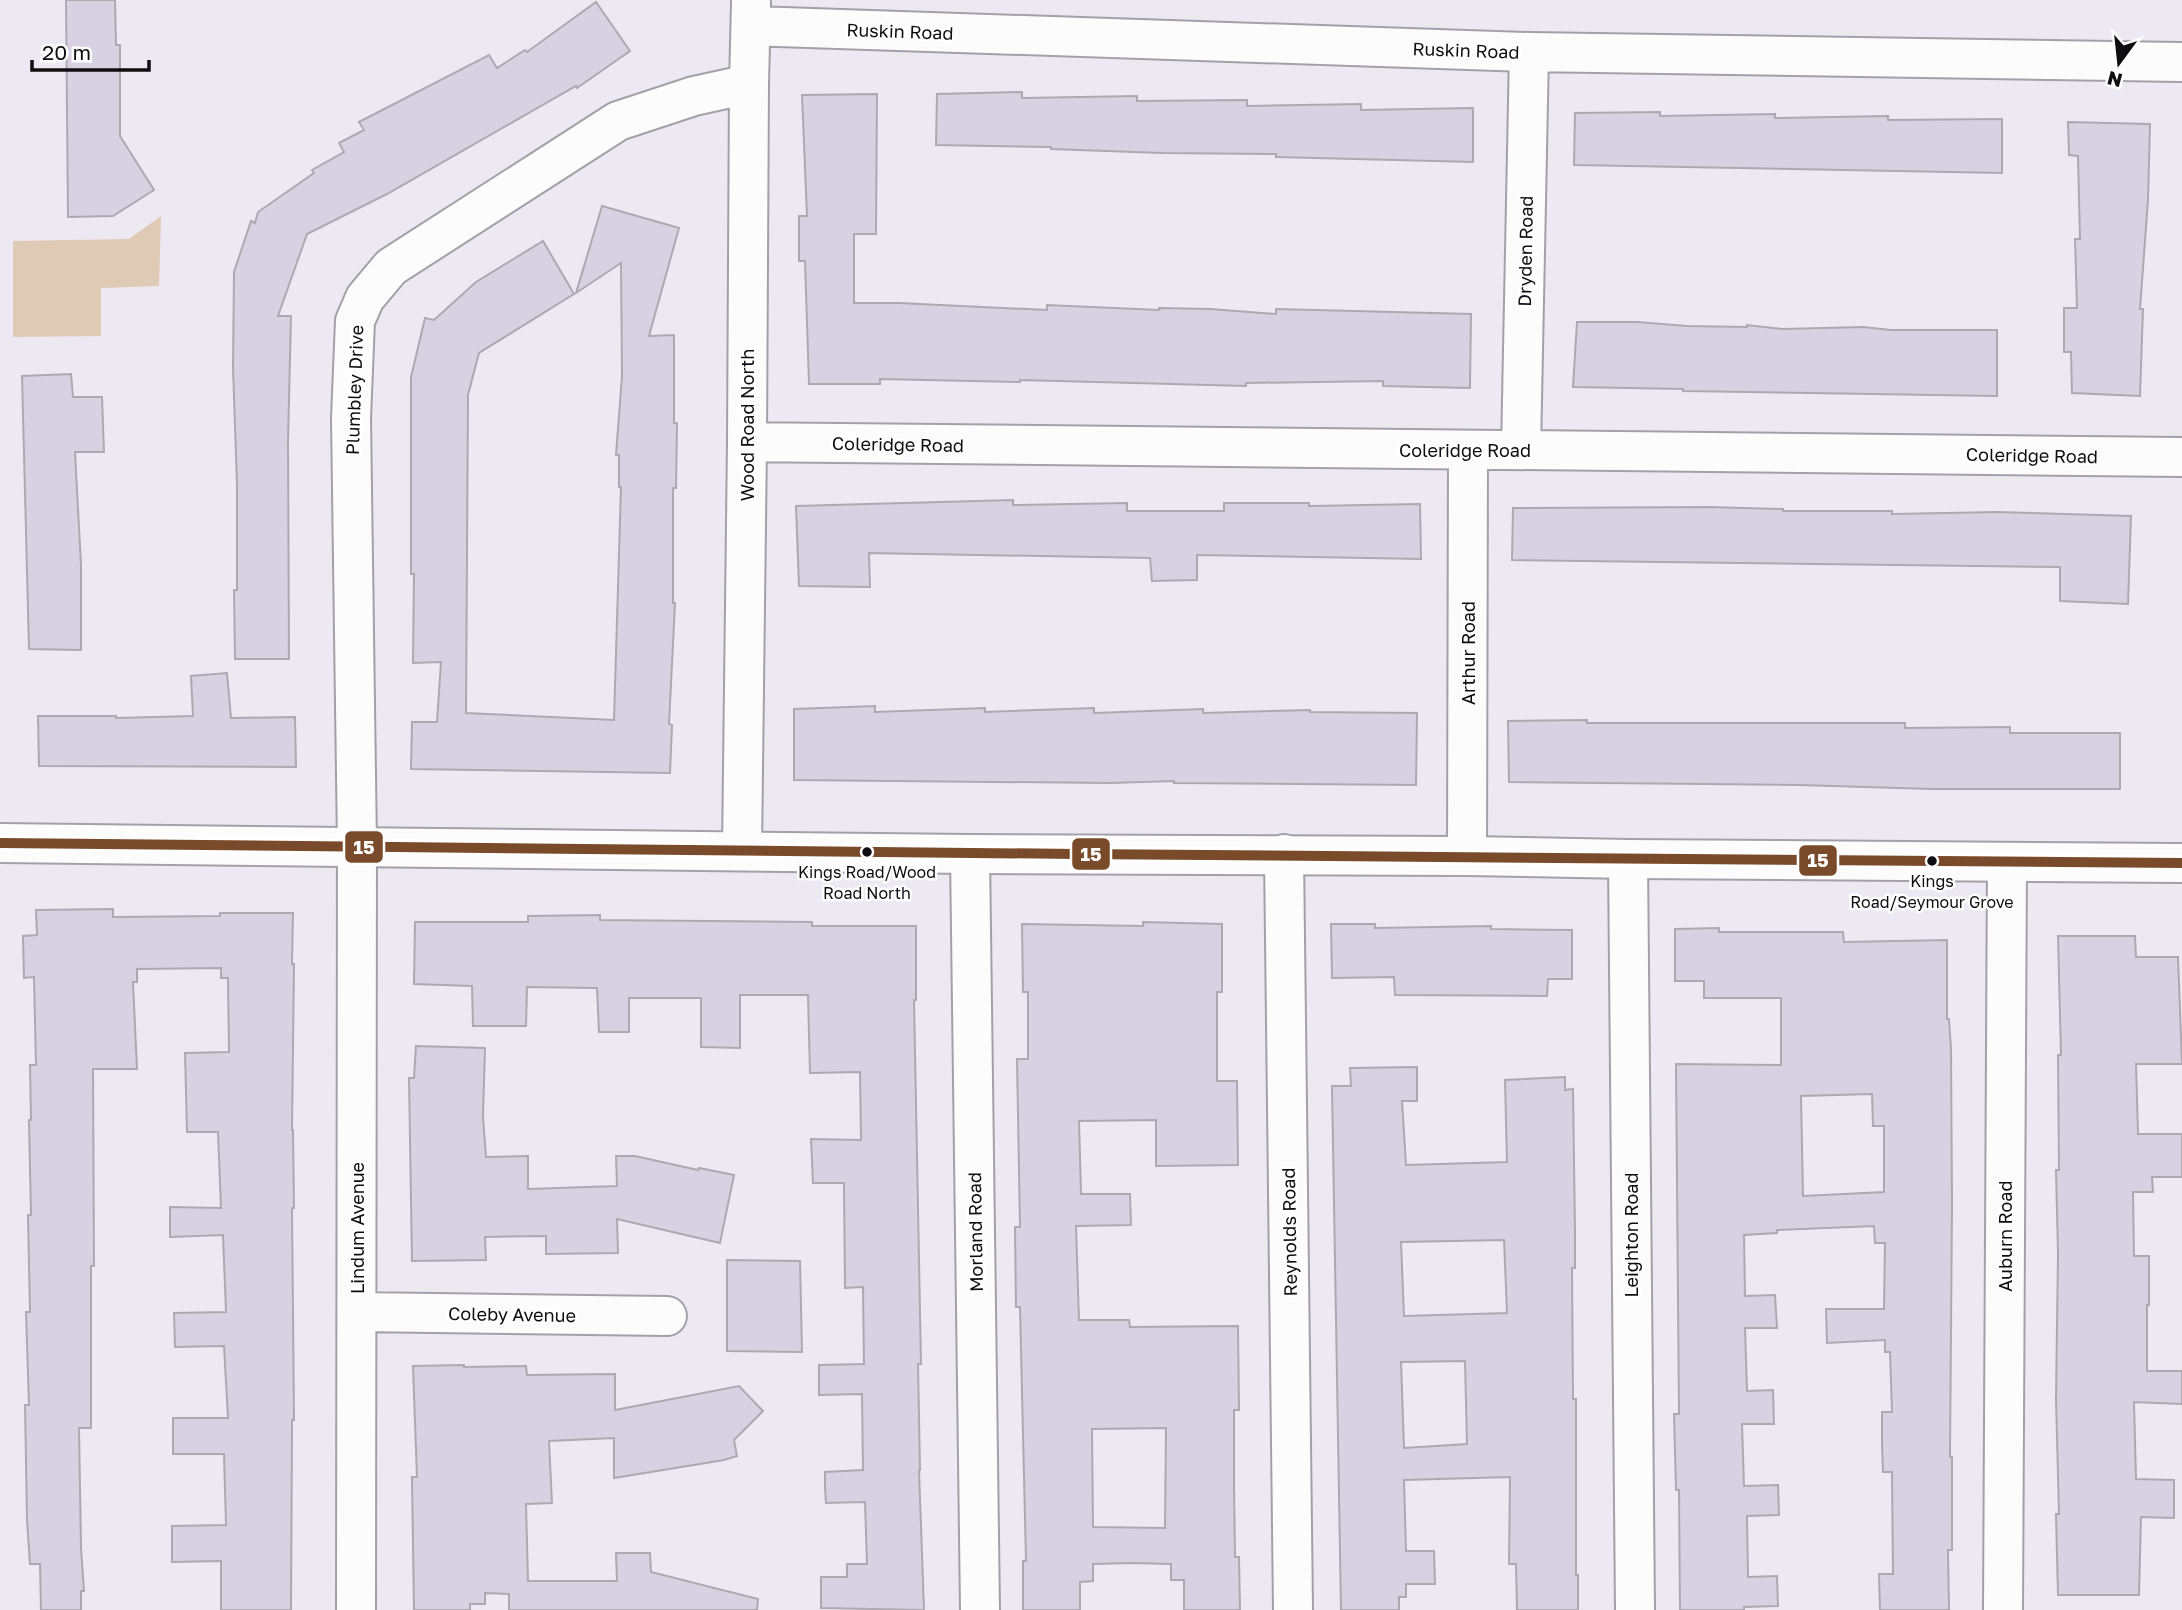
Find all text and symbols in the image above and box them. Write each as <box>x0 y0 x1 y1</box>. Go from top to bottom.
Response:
street label: Ruskin Road <box>846 18 954 44</box>
scale bar <box>32 28 149 72</box>
north arrow <box>2084 28 2154 98</box>
street label: Ruskin Road <box>1412 37 1520 63</box>
text: 20 m <box>42 39 91 65</box>
text: N <box>2105 67 2124 93</box>
street label: Dryden Road <box>1513 195 1537 307</box>
street label: Plumbley Drive <box>341 325 367 455</box>
street label: Wood Road North <box>736 349 758 501</box>
street label: Coleridge Road <box>832 432 964 456</box>
street label: Coleridge Road <box>1399 439 1531 461</box>
street label: Coleridge Road <box>1966 443 2098 467</box>
street label: Arthur Road <box>1457 601 1479 705</box>
line badge: 15 <box>344 830 384 864</box>
text: 15 <box>353 835 375 858</box>
line badge: 15 <box>1071 837 1111 871</box>
text: 15 <box>1080 842 1102 865</box>
line badge: 15 <box>1798 844 1838 877</box>
marker: Kings Road/Wood Road North <box>860 845 874 859</box>
text: 15 <box>1807 848 1829 871</box>
marker: Kings Road/Seymour Grove <box>1925 854 1939 868</box>
place label: Kings Road/Wood Road North <box>798 862 936 903</box>
place label: Kings Road/Seymour Grove <box>1850 871 2014 912</box>
street label: Lindum Avenue <box>346 1162 368 1294</box>
street label: Reynolds Road <box>1277 1167 1301 1297</box>
street label: Morland Road <box>963 1172 987 1292</box>
street label: Leighton Road <box>1620 1173 1642 1297</box>
street label: Auburn Road <box>1994 1180 2016 1292</box>
street label: Coleby Avenue <box>448 1302 576 1326</box>

